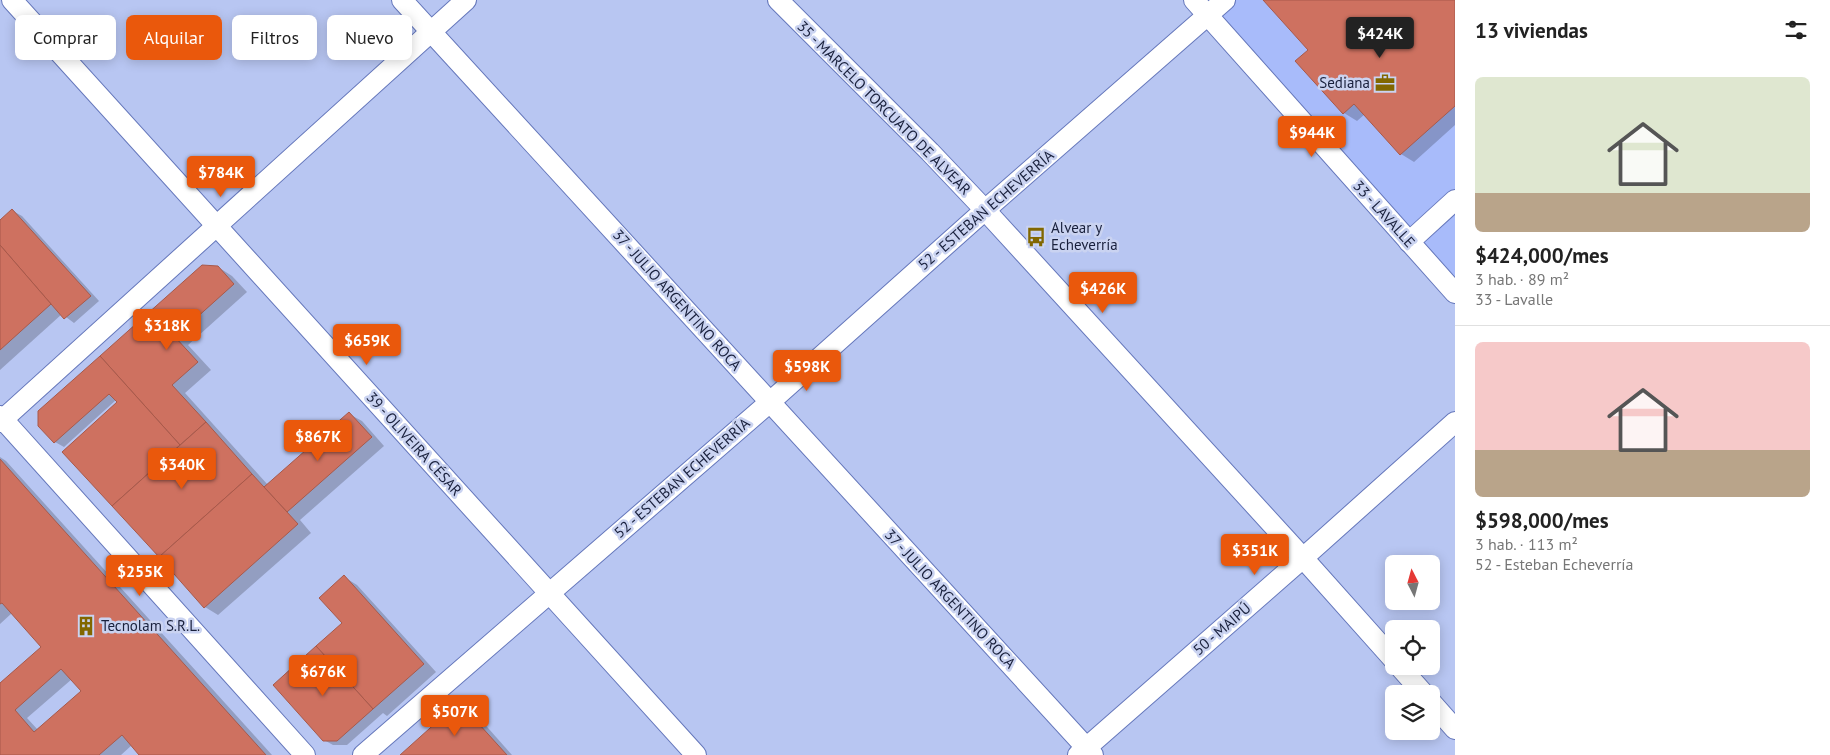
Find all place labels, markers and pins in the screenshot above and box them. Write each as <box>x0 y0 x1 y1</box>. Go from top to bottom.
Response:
pin: $424K <box>1345 17 1415 59</box>
office icon: Sediana <box>1374 72 1396 94</box>
place label: Sediana <box>1319 73 1370 92</box>
pin: $944K <box>1277 116 1347 158</box>
pin: $784K <box>186 156 256 198</box>
place label: Alvear y Echeverría <box>1051 218 1118 254</box>
bus stop icon: Alvear y Echeverría <box>1025 226 1047 248</box>
pin: $426K <box>1068 272 1138 314</box>
pin: $318K <box>132 308 202 351</box>
pin: $659K <box>332 324 402 366</box>
pin: $598K <box>772 350 842 392</box>
pin: $867K <box>283 420 353 462</box>
pin: $340K <box>147 448 217 490</box>
pin: $351K <box>1220 534 1290 576</box>
pin: $255K <box>105 554 175 597</box>
building icon: Tecnolam S.R.L. <box>75 615 97 637</box>
place label: Tecnolam S.R.L. <box>101 616 200 635</box>
pin: $676K <box>288 654 358 697</box>
pin: $507K <box>420 694 490 737</box>

